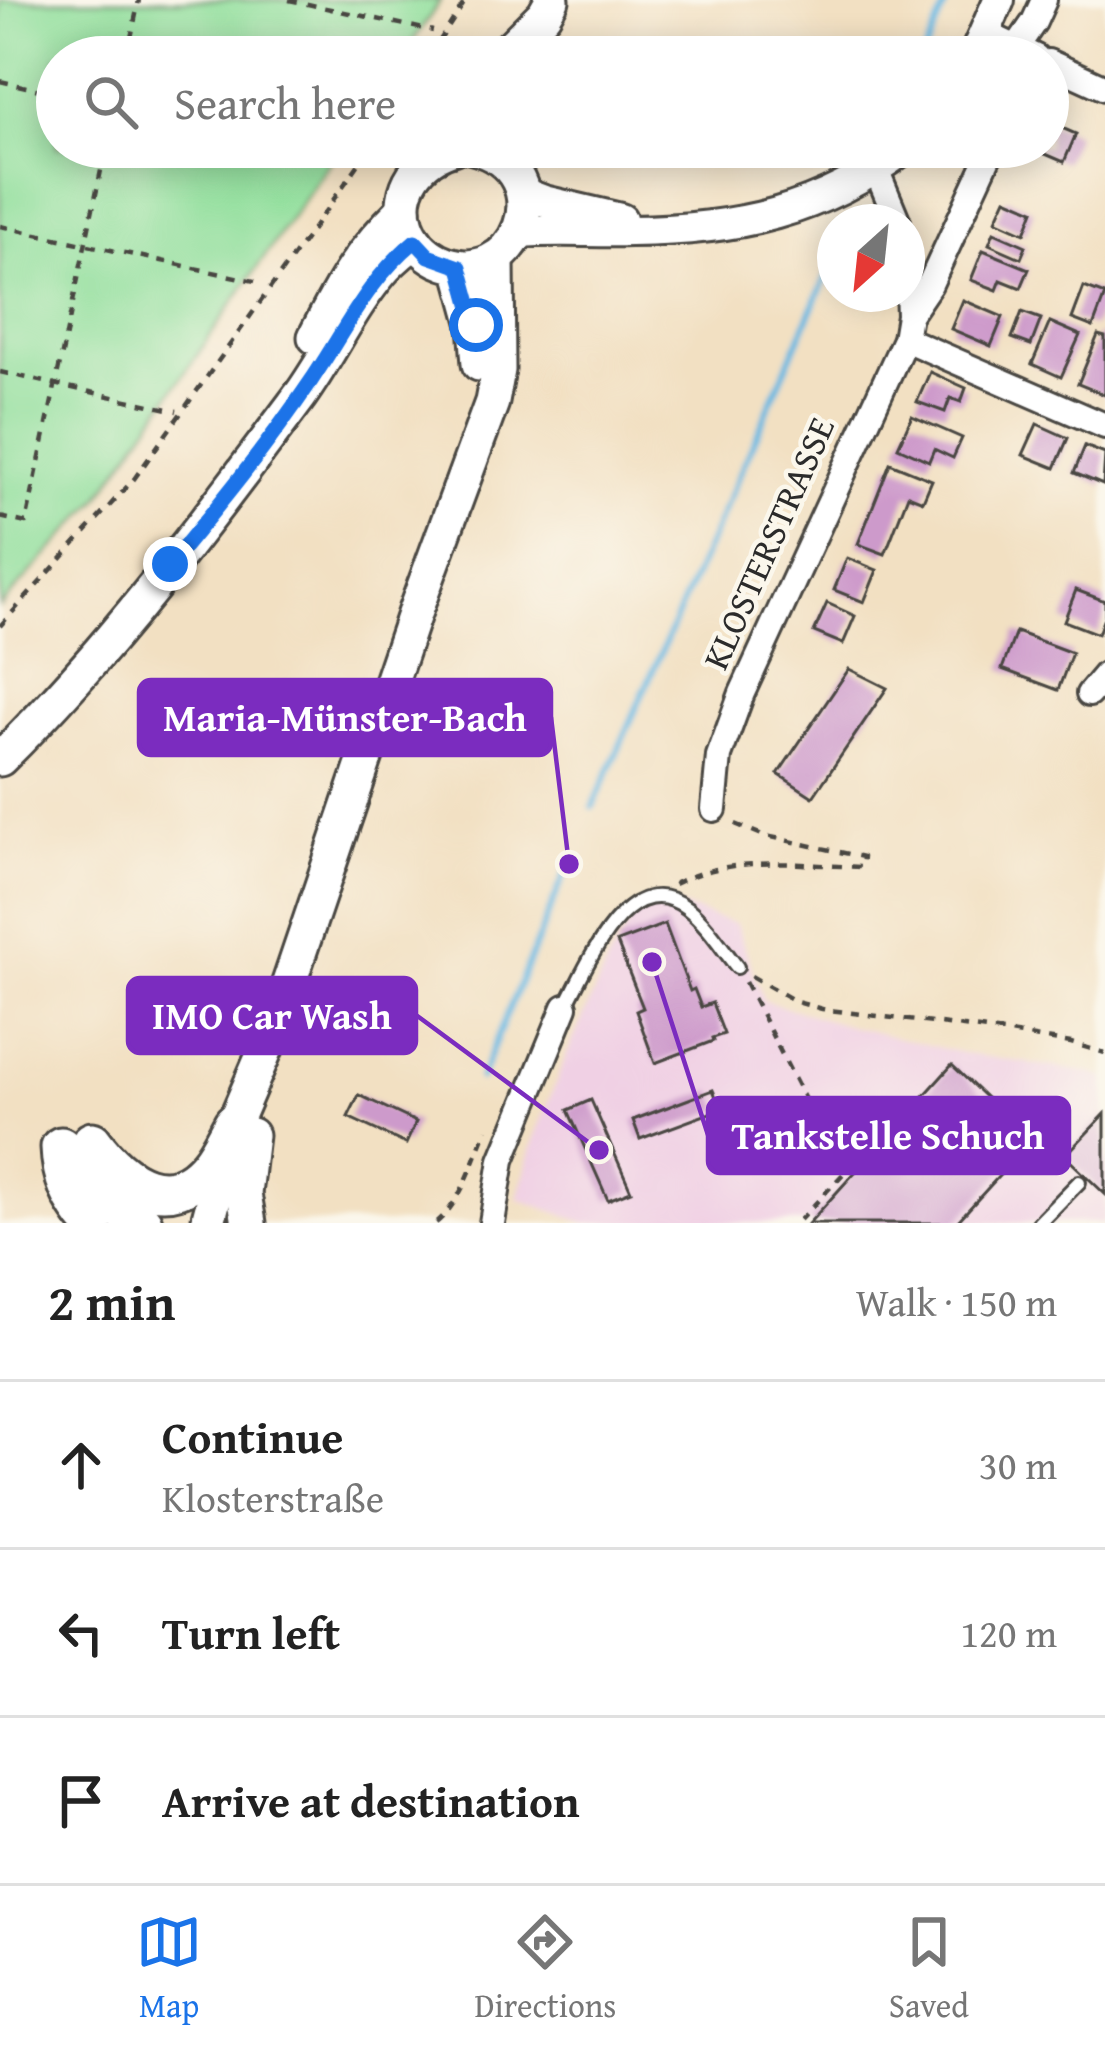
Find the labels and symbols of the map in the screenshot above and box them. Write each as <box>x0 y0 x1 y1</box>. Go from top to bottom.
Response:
north arrow <box>817 204 925 312</box>
route start <box>449 298 503 352</box>
street label: KLOSTERSTRASSE <box>688 408 847 677</box>
route end <box>143 537 197 591</box>
callout: Maria-Münster-Bach <box>139 680 551 755</box>
text: Maria-Münster-Bach <box>163 688 527 745</box>
callout: IMO Car Wash <box>128 978 416 1053</box>
text: IMO Car Wash <box>152 986 392 1043</box>
callout: Tankstelle Schuch <box>708 1098 1069 1173</box>
text: Tankstelle Schuch <box>731 1106 1045 1163</box>

